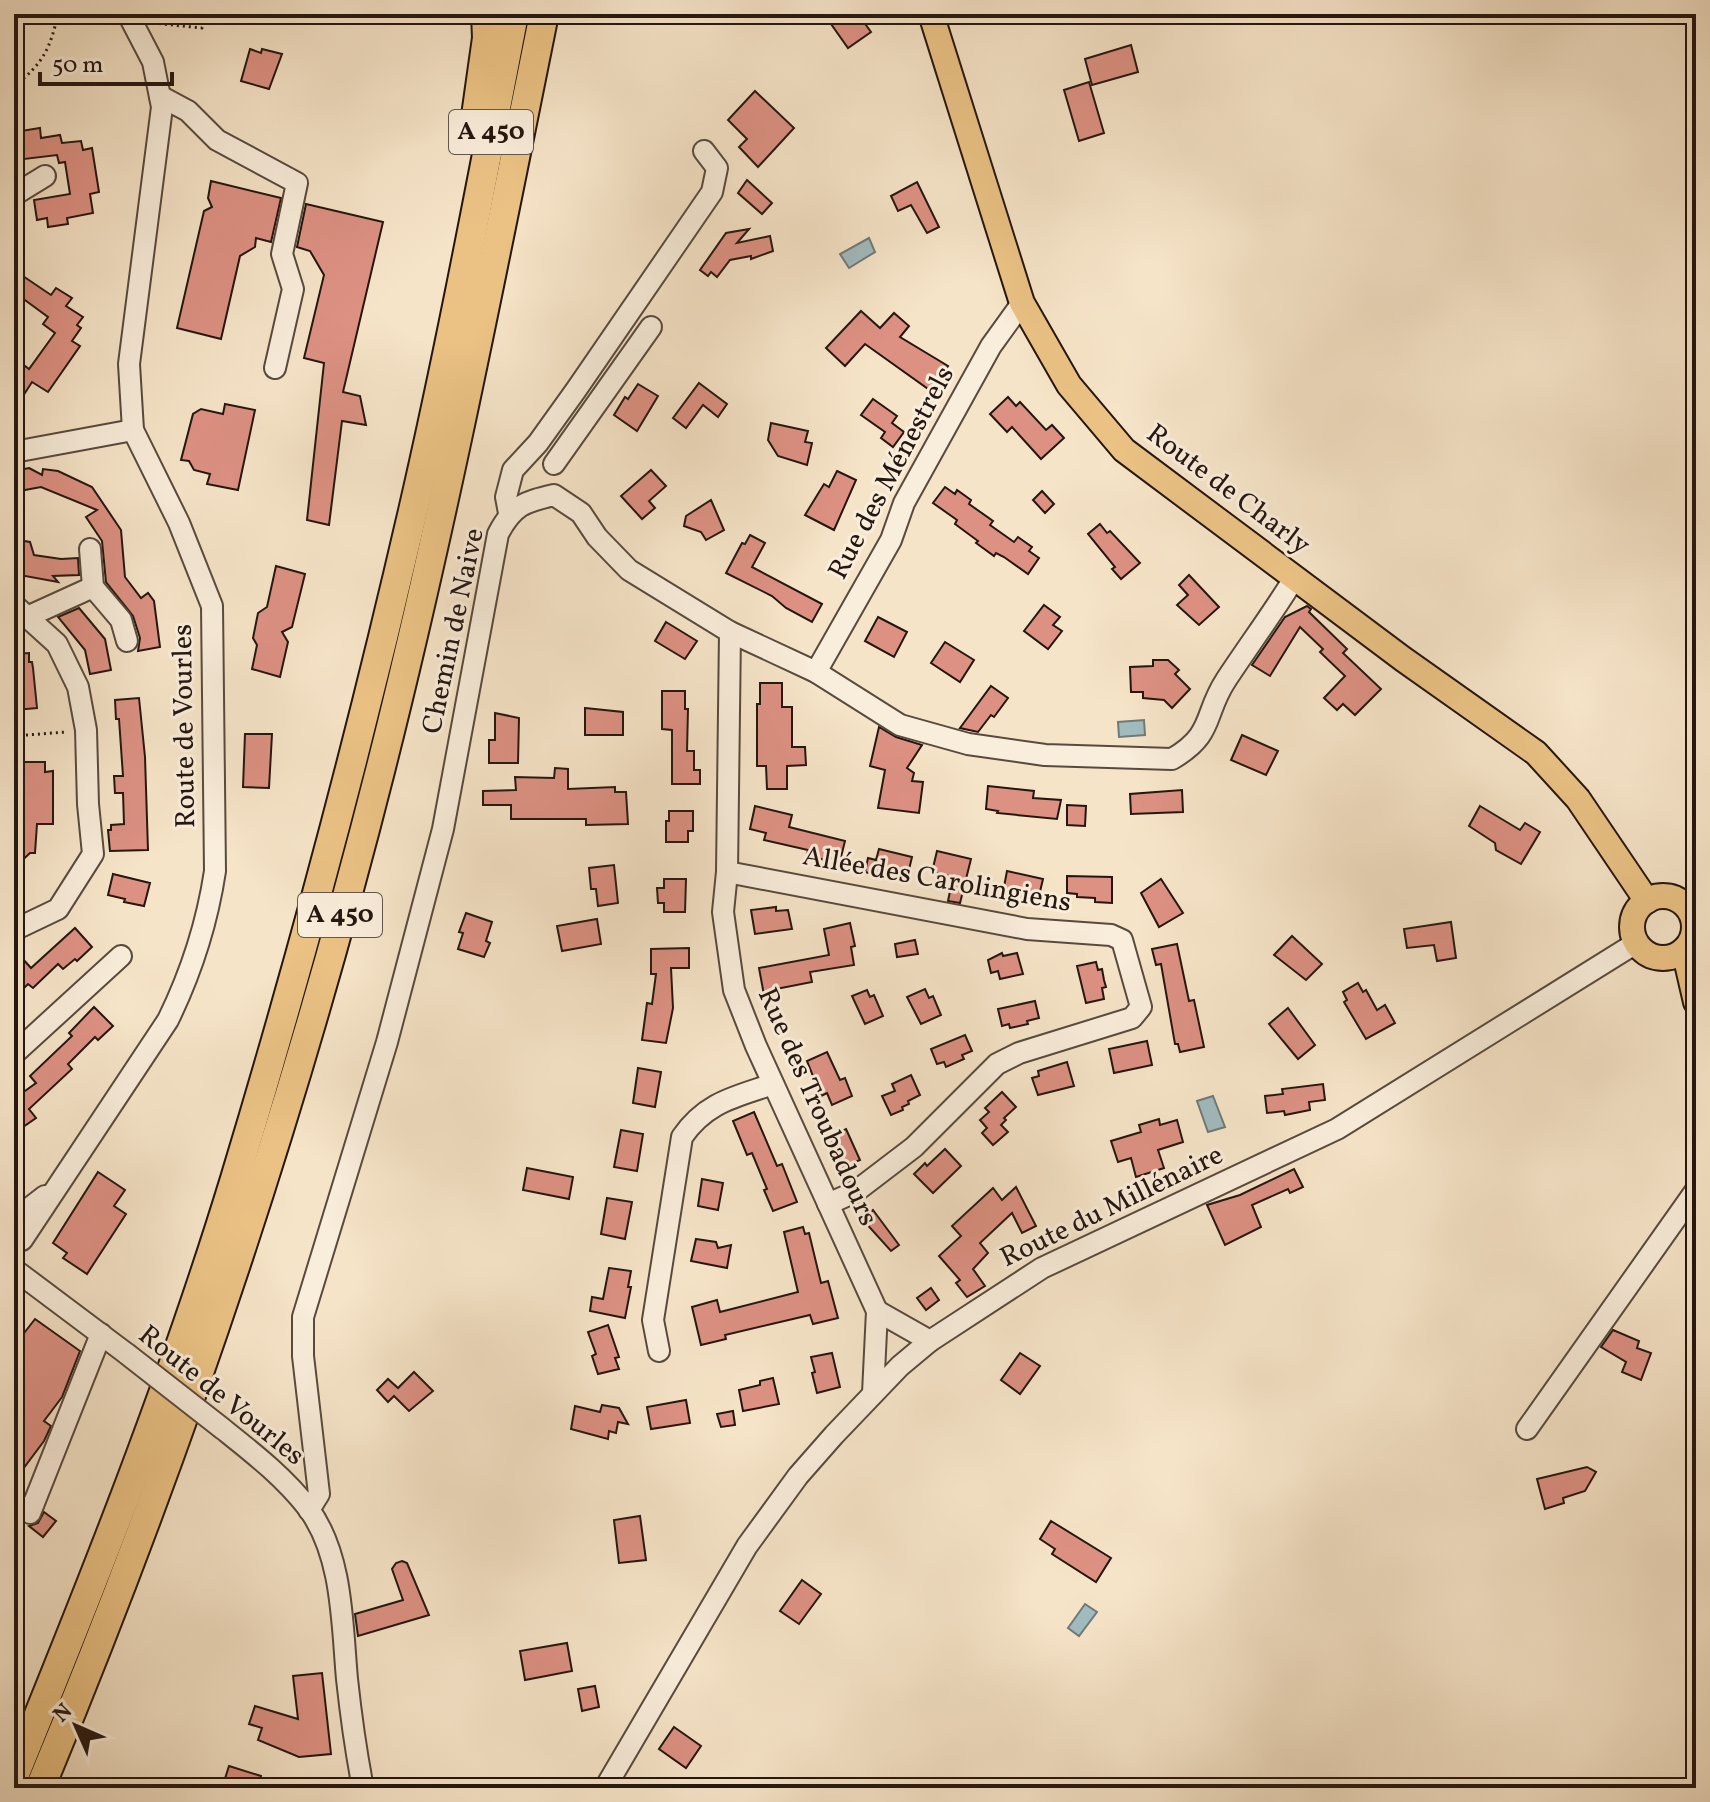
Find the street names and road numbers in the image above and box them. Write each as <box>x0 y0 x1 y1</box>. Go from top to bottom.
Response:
road number: A 450 <box>449 110 533 154</box>
street label: Rue des Ménestrels <box>819 359 965 587</box>
street label: Route de Charly <box>1138 415 1318 565</box>
street label: Chemin de Naive <box>413 525 495 737</box>
street label: Route de Vourles <box>164 624 206 828</box>
street label: Allée des Carolingiens <box>800 837 1074 923</box>
road number: A 450 <box>298 893 382 937</box>
street label: Rue des Troubadours <box>747 982 887 1232</box>
street label: Route du Millénaire <box>994 1136 1230 1278</box>
street label: Route de Vourles <box>129 1317 313 1475</box>

